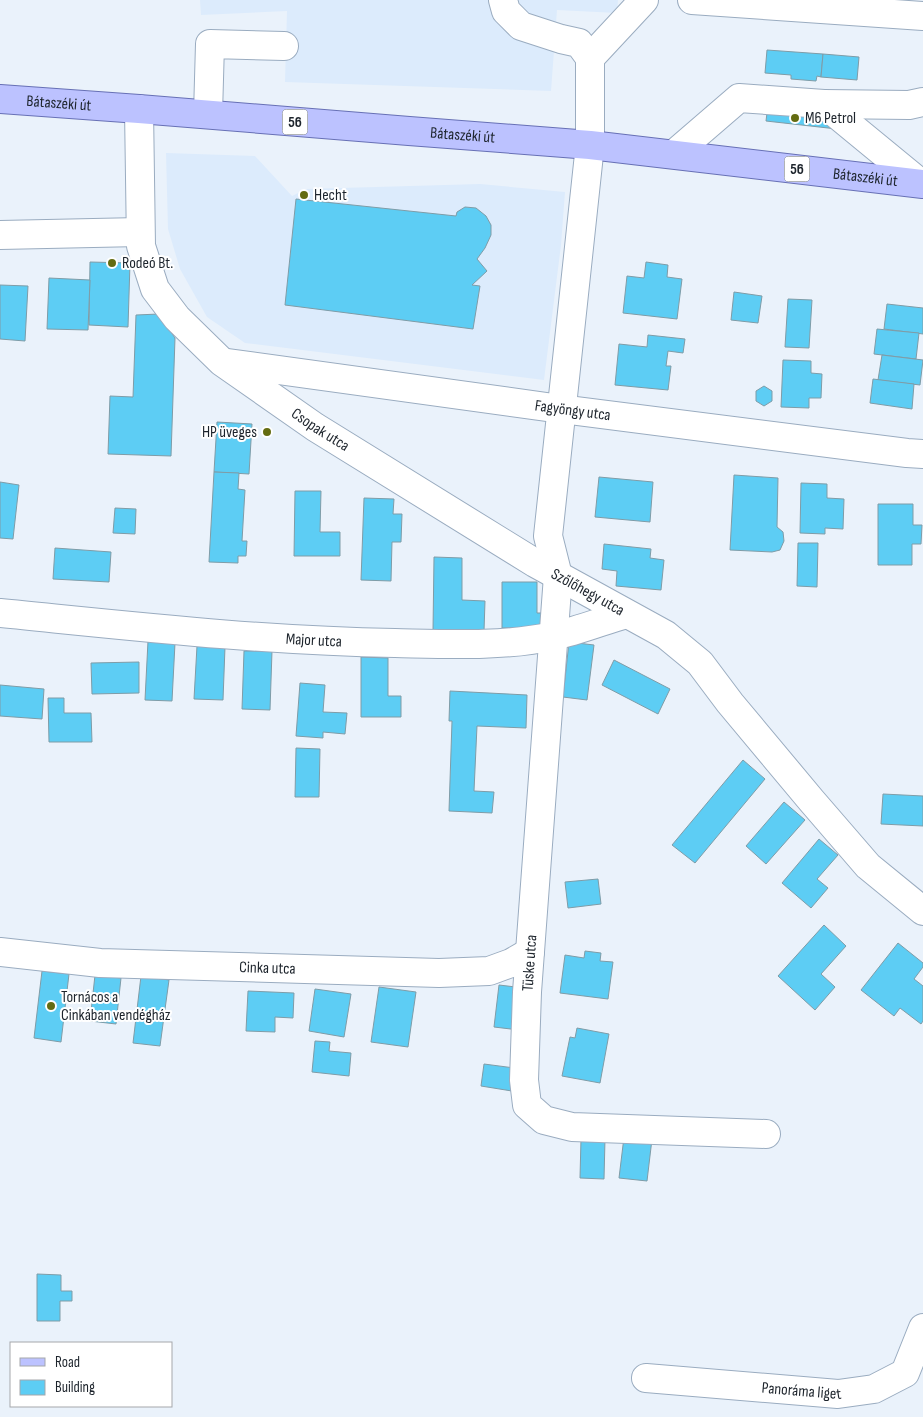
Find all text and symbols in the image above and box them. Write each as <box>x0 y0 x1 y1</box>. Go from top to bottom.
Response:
street label: Bátaszéki út <box>26 91 92 115</box>
place label: M6 Petrol <box>805 109 856 128</box>
road number: 56 <box>282 110 308 134</box>
marker: M6 Petrol <box>789 112 801 124</box>
street label: Bátaszéki út <box>429 123 496 147</box>
road number: 56 <box>784 156 810 182</box>
street label: Bátaszéki út <box>832 164 899 190</box>
place label: Hecht <box>314 186 347 205</box>
marker: Hecht <box>298 189 310 201</box>
place label: Rodeó Bt. <box>122 254 173 273</box>
marker: Rodeó Bt. <box>106 257 118 269</box>
street label: Fagyöngy utca <box>534 396 612 425</box>
street label: Csopak utca <box>288 404 353 455</box>
place label: HP üveges <box>202 423 257 442</box>
marker: HP üveges <box>261 426 273 438</box>
street label: Szőlőhegy utca <box>548 564 628 620</box>
street label: Major utca <box>285 629 342 651</box>
street label: Tüske utca <box>519 934 541 992</box>
street label: Cinka utca <box>239 958 296 978</box>
place label: Tornácos a Cinkában vendégház <box>61 988 171 1025</box>
marker: Tornácos a Cinkában vendégház <box>45 1000 57 1012</box>
legend <box>10 1342 172 1407</box>
text: Road <box>55 1353 80 1372</box>
text: Building <box>55 1378 95 1397</box>
street label: Panoráma liget <box>761 1378 843 1404</box>

